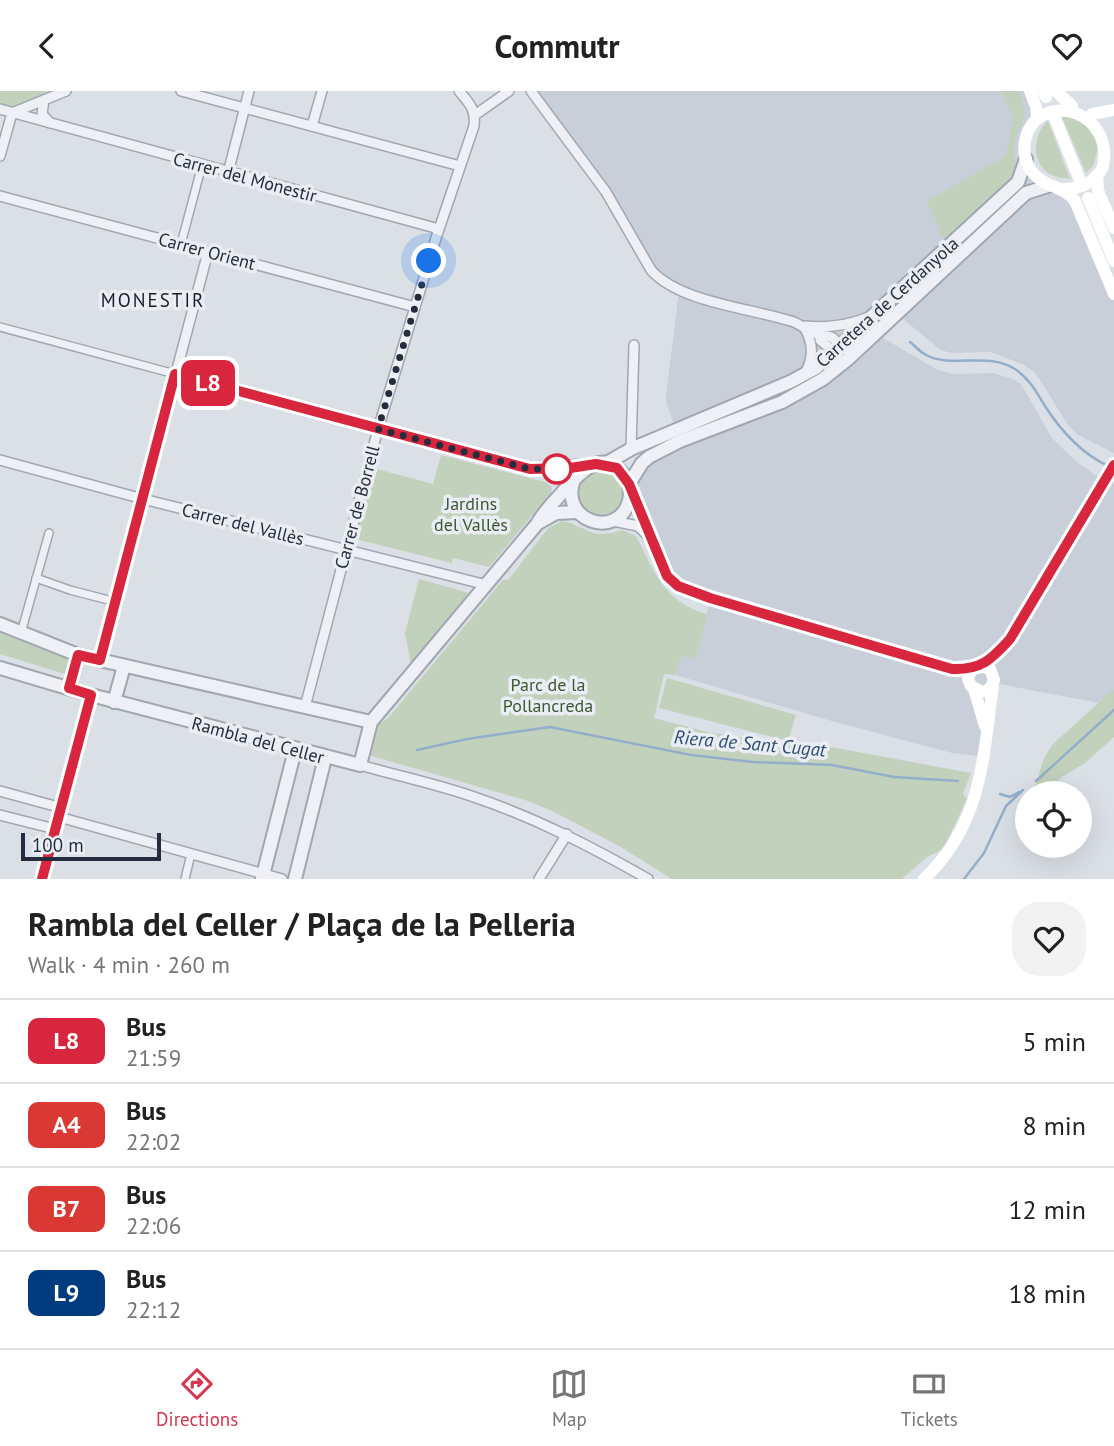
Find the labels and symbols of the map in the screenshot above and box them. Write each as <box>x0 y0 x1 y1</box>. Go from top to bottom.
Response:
street label: Carrer del Monestir <box>171 147 319 207</box>
street label: Carrer Orient <box>156 227 258 275</box>
street label: Carretera de Cerdanyola <box>811 232 963 372</box>
your location <box>411 243 446 278</box>
district label: MONESTIR <box>101 288 205 312</box>
line badge: L8 <box>176 360 240 406</box>
street label: Carrer de Borrell <box>329 442 385 571</box>
unlabelled marker <box>542 454 572 484</box>
park label: Jardins del Vallès <box>434 492 508 536</box>
street label: Carrer del Vallès <box>180 498 306 550</box>
park label: Parc de la Pollancreda <box>503 673 593 717</box>
street label: Rambla del Celler <box>189 711 327 769</box>
water label: Riera de Sant Cugat <box>673 724 828 762</box>
scale bar <box>21 830 161 862</box>

